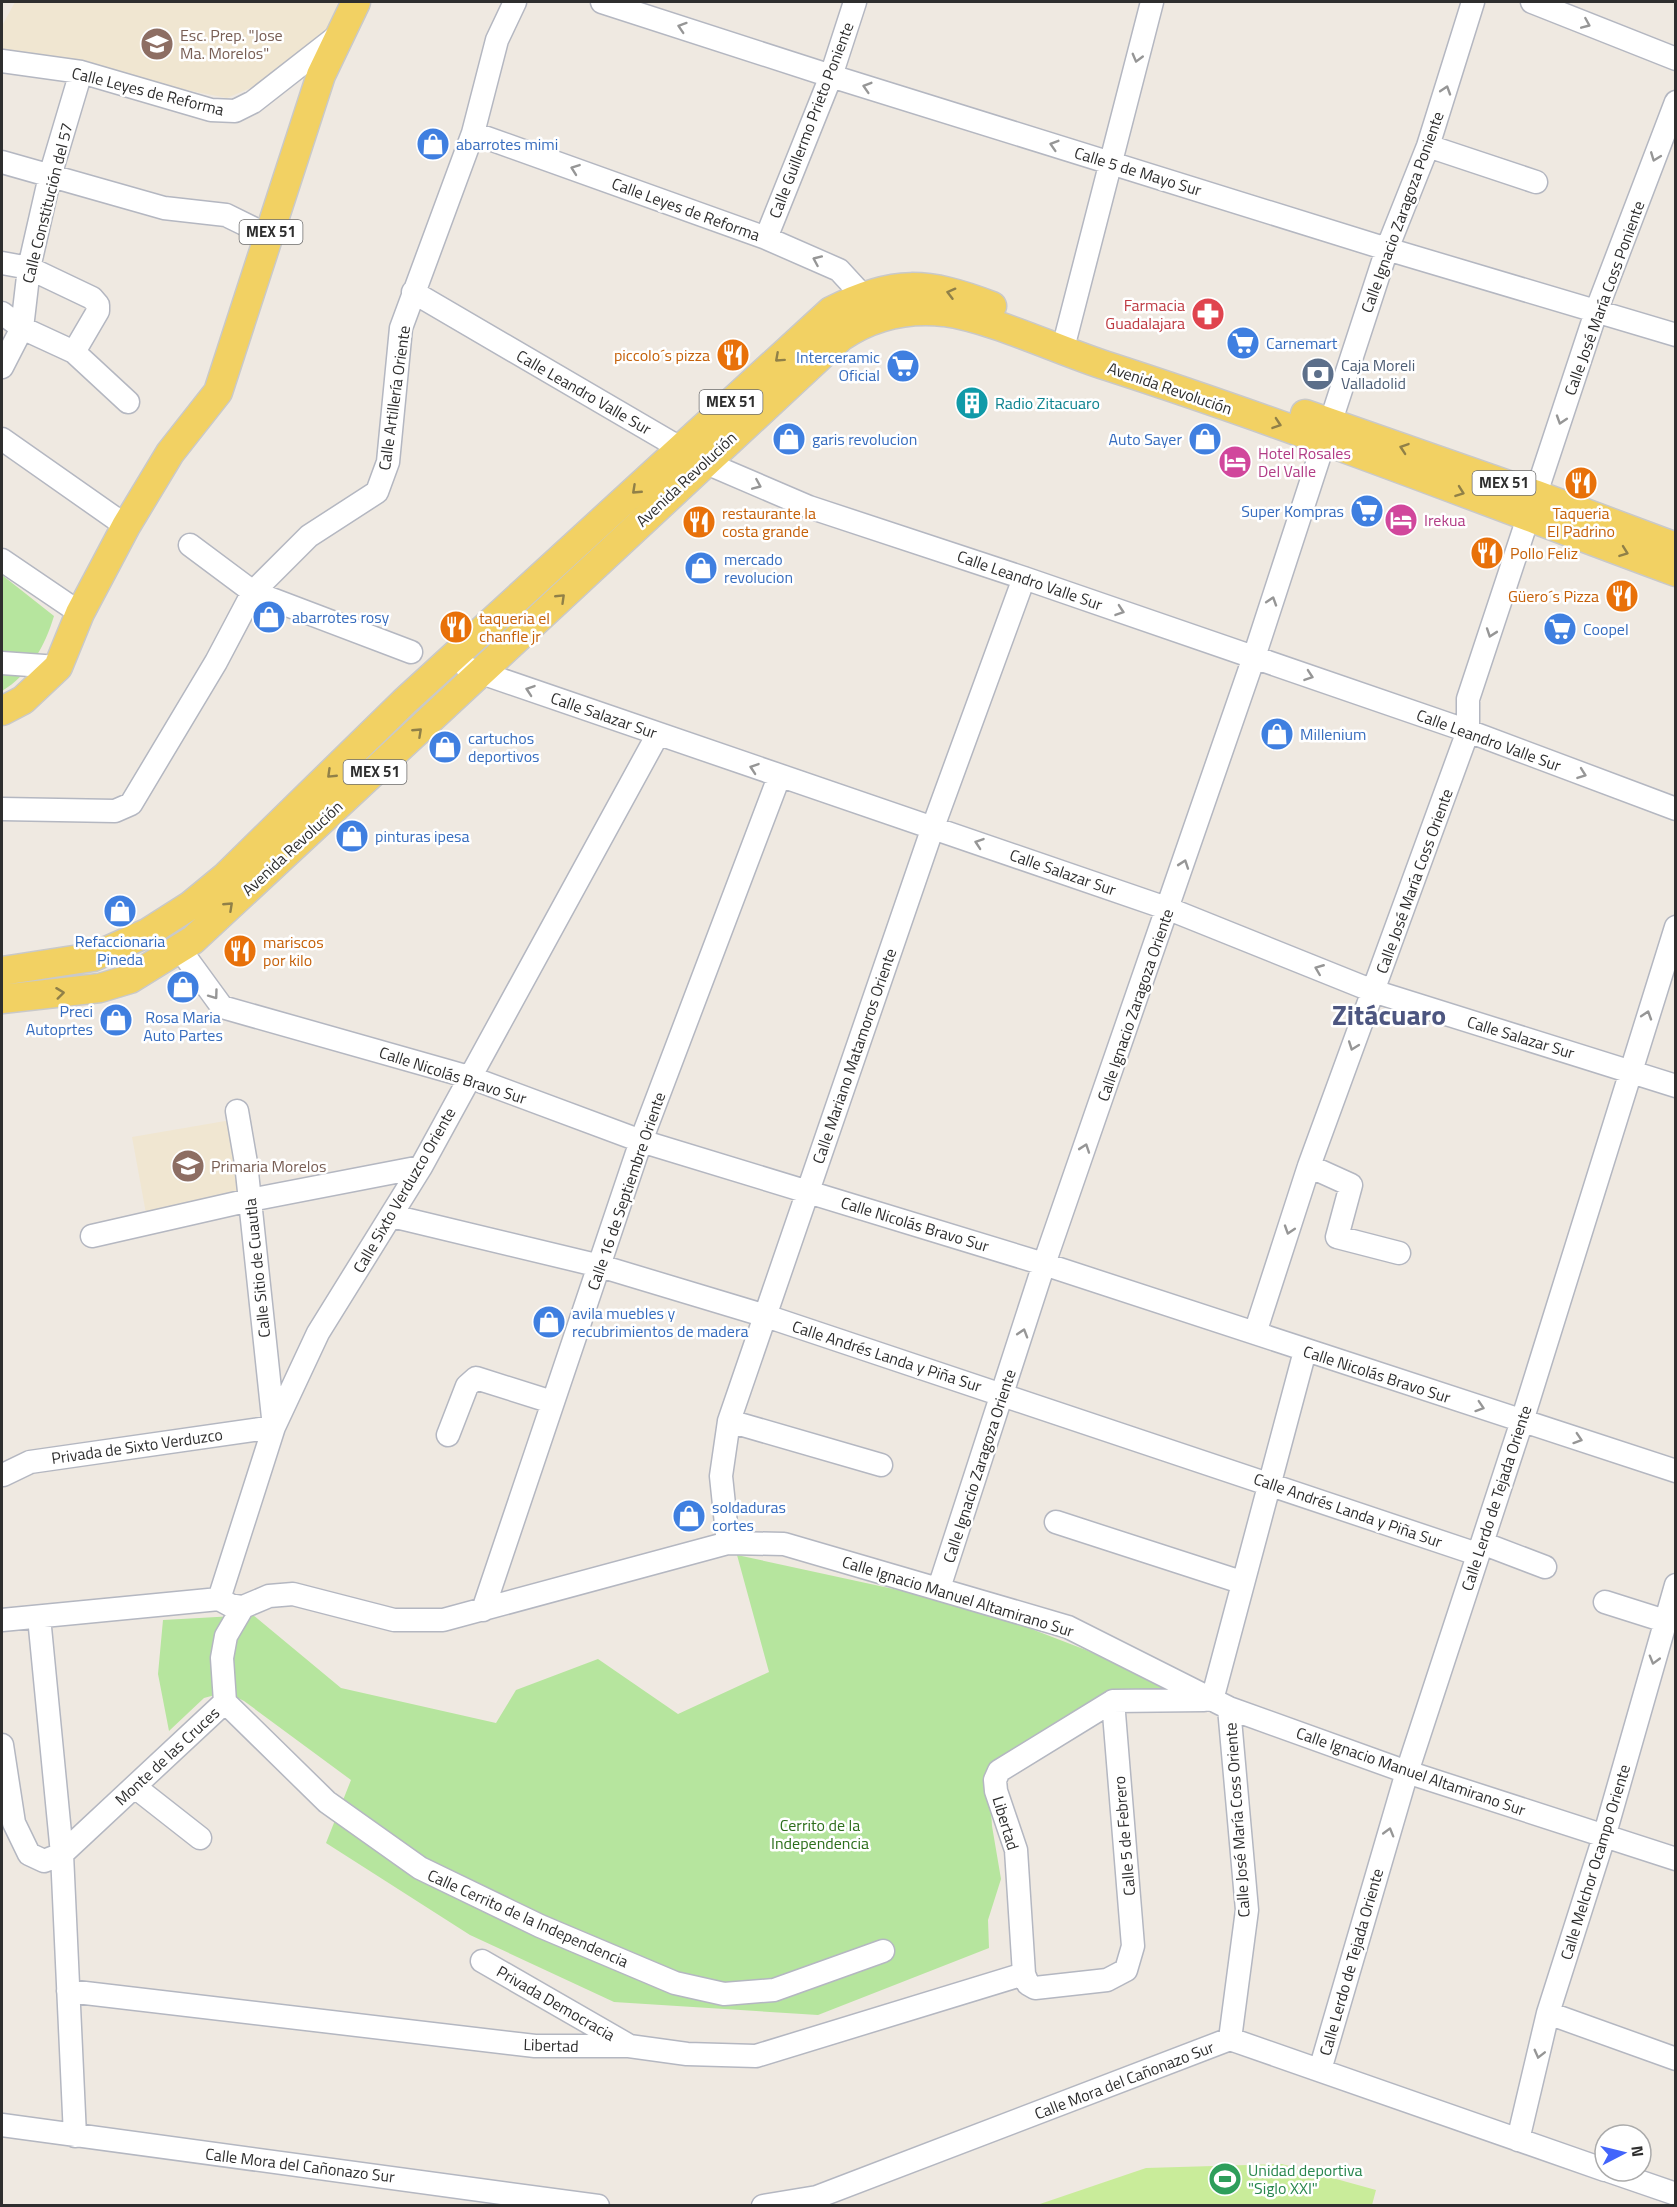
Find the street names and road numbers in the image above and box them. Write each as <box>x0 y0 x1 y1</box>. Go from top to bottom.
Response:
street label: Calle Guillermo Prieto Poniente <box>762 18 860 222</box>
street label: Calle Leyes de Reforma <box>69 60 227 122</box>
street label: Calle Ignacio Zaragoza Poniente <box>1354 108 1450 316</box>
street label: Calle Constitución del 57 <box>15 120 79 286</box>
street label: Calle 5 de Mayo Sur <box>1071 140 1205 202</box>
street label: Calle Leyes de Reforma <box>608 171 764 247</box>
street label: Calle José María Coss Poniente <box>1558 197 1650 399</box>
road number: MEX 51 <box>240 220 302 244</box>
street label: Calle Artillería Oriente <box>372 324 416 472</box>
street label: Calle Leandro Valle Sur <box>512 344 656 441</box>
street label: Avenida Revolución <box>1104 355 1236 421</box>
road number: MEX 51 <box>700 390 762 414</box>
street label: Avenida Revolución <box>630 426 742 532</box>
road number: MEX 51 <box>1472 471 1536 495</box>
street label: Calle Leandro Valle Sur <box>954 544 1106 616</box>
street label: Calle Salazar Sur <box>548 686 661 745</box>
street label: Calle Leandro Valle Sur <box>1413 703 1565 777</box>
road number: MEX 51 <box>344 760 406 784</box>
street label: Calle José María Coss Oriente <box>1369 785 1459 977</box>
street label: Avenida Revolución <box>236 795 348 901</box>
street label: Calle Salazar Sur <box>1007 843 1120 902</box>
street label: Calle Ignacio Zaragoza Oriente <box>1091 905 1179 1105</box>
street label: Calle Mariano Matamoros Oriente <box>806 945 902 1167</box>
street label: Calle Salazar Sur <box>1464 1009 1578 1065</box>
street label: Calle Nicolás Bravo Sur <box>376 1040 530 1110</box>
street label: Calle 16 de Septiembre Oriente <box>581 1089 671 1293</box>
street label: Calle Sixto Verduzco Oriente <box>347 1103 461 1277</box>
street label: Calle Nicolás Bravo Sur <box>838 1190 992 1258</box>
street label: Calle Sitio de Cuautla <box>238 1197 276 1339</box>
street label: Calle Andrés Landa y Piña Sur <box>789 1314 985 1398</box>
street label: Calle Nicolás Bravo Sur <box>1300 1339 1454 1409</box>
street label: Calle Ignacio Zaragoza Oriente <box>936 1366 1022 1566</box>
street label: Calle Lerdo de Tejada Oriente <box>1455 1402 1537 1594</box>
street label: Privada de Sixto Verduzco <box>50 1422 224 1470</box>
street label: Calle Andrés Landa y Piña Sur <box>1250 1466 1446 1554</box>
street label: Calle Ignacio Manuel Altamirano Sur <box>839 1549 1077 1643</box>
street label: Monte de las Cruces <box>109 1701 225 1811</box>
street label: Calle Ignacio Manuel Altamirano Sur <box>1293 1720 1529 1822</box>
street label: Calle José María Coss Oriente <box>1218 1722 1256 1918</box>
street label: Calle Melchor Ocampo Oriente <box>1554 1761 1636 1963</box>
street label: Calle 5 de Febrero <box>1107 1775 1141 1897</box>
street label: Libertad <box>986 1793 1026 1853</box>
street label: Calle Cerrito de la Independencia <box>424 1863 632 1973</box>
street label: Calle Lerdo de Tejada Oriente <box>1313 1866 1389 2058</box>
street label: Privada Democracia <box>492 1959 620 2047</box>
street label: Libertad <box>523 2032 579 2058</box>
street label: Calle Mora del Cañonazo Sur <box>1031 2034 1218 2125</box>
street label: Calle Mora del Cañonazo Sur <box>204 2141 397 2189</box>

